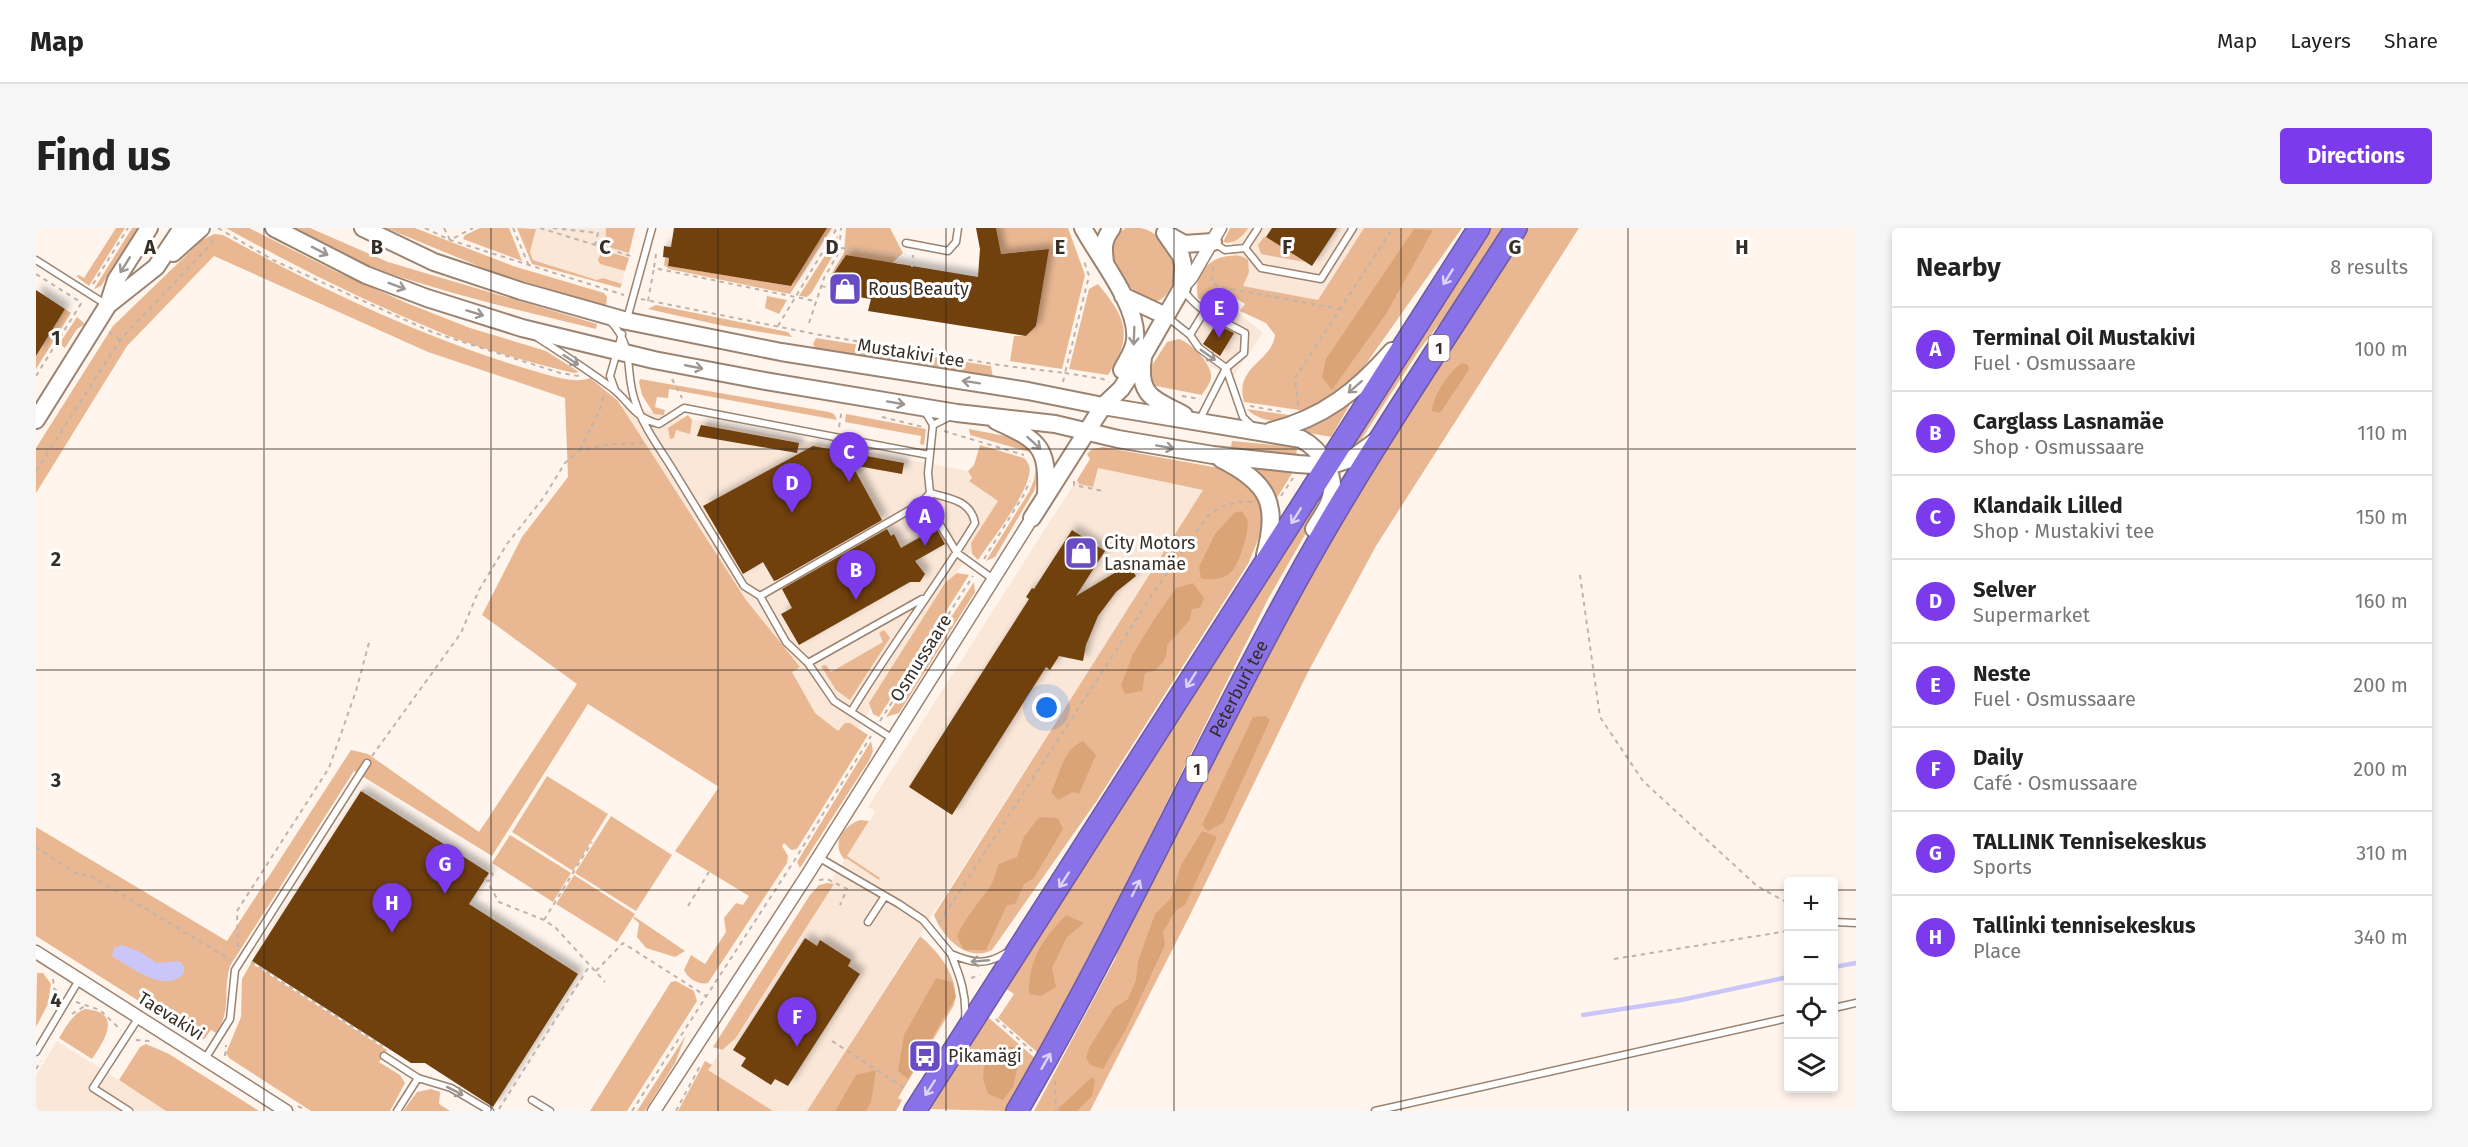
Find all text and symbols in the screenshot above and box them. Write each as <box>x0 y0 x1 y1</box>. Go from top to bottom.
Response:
text: Map <box>30 25 84 58</box>
text: Map <box>2217 28 2257 54</box>
text: Layers <box>2290 28 2351 54</box>
text: Share <box>2384 28 2438 54</box>
button: Directions <box>2280 128 2432 184</box>
text: Find us <box>36 131 171 181</box>
text: A <box>143 235 157 259</box>
text: B <box>371 235 383 259</box>
text: C <box>599 235 611 259</box>
text: D <box>825 235 839 259</box>
text: E <box>1055 235 1065 259</box>
text: F <box>1282 235 1292 259</box>
text: G <box>1509 235 1521 259</box>
text: H <box>1735 235 1749 259</box>
one-way arrow <box>310 246 328 258</box>
text: Nearby <box>1916 252 2001 283</box>
text: 8 results <box>2330 255 2408 279</box>
one-way arrow <box>119 256 131 273</box>
one-way arrow <box>1442 269 1455 286</box>
shop icon: Rous Beauty <box>827 271 863 307</box>
place label: Rous Beauty <box>868 278 969 300</box>
one-way arrow <box>387 282 405 293</box>
pin: E <box>1200 288 1238 338</box>
one-way arrow <box>465 308 484 319</box>
text: Terminal Oil Mustakivi <box>1973 324 2196 351</box>
one-way arrow <box>1128 325 1140 345</box>
text: 1 <box>51 326 61 350</box>
street label: Mustakivi tee <box>856 334 966 372</box>
road number: 1 <box>1428 335 1450 361</box>
text: A <box>1930 337 1941 361</box>
text: 100 m <box>2355 337 2408 361</box>
one-way arrow <box>1200 349 1216 361</box>
text: Fuel · Osmussaare <box>1973 351 2136 375</box>
one-way arrow <box>562 354 579 366</box>
one-way arrow <box>683 362 703 373</box>
one-way arrow <box>961 376 981 387</box>
one-way arrow <box>1348 380 1363 394</box>
one-way arrow <box>886 397 906 408</box>
text: Carglass Lasnamäe <box>1973 408 2164 435</box>
text: B <box>1929 421 1942 445</box>
text: 110 m <box>2357 421 2408 445</box>
pin: C <box>830 432 868 482</box>
text: Shop · Osmussaare <box>1973 435 2145 459</box>
one-way arrow <box>1026 436 1041 450</box>
one-way arrow <box>1155 441 1174 452</box>
pin: D <box>772 464 812 513</box>
text: Klandaik Lilled <box>1973 492 2123 519</box>
pin: A <box>906 496 944 546</box>
text: C <box>1930 505 1941 529</box>
text: 150 m <box>2356 505 2408 529</box>
one-way arrow <box>1289 507 1302 524</box>
text: Shop · Mustakivi tee <box>1973 519 2154 543</box>
place label: City Motors Lasnamäe <box>1104 532 1196 575</box>
shop icon: City Motors Lasnamäe <box>1063 535 1099 571</box>
text: 2 <box>51 547 61 571</box>
pin: B <box>836 550 876 600</box>
text: Selver <box>1973 576 2036 603</box>
text: D <box>1929 589 1942 613</box>
text: 160 m <box>2355 589 2408 613</box>
text: Supermarket <box>1973 603 2090 627</box>
street label: Osmussaare <box>885 610 957 706</box>
street label: Peterburi tee <box>1204 636 1273 741</box>
text: Neste <box>1973 660 2031 687</box>
one-way arrow <box>1185 672 1198 689</box>
text: E <box>1930 673 1941 697</box>
text: 200 m <box>2353 673 2408 697</box>
text: Fuel · Osmussaare <box>1973 687 2136 711</box>
your location <box>1032 693 1061 722</box>
text: Daily <box>1973 744 2023 771</box>
road number: 1 <box>1186 756 1208 782</box>
text: F <box>1931 757 1940 781</box>
text: 200 m <box>2353 757 2408 781</box>
text: 3 <box>50 768 61 792</box>
text: Café · Osmussaare <box>1973 771 2138 795</box>
text: TALLINK Tennisekeskus <box>1973 828 2206 855</box>
text: G <box>1929 841 1942 865</box>
text: 310 m <box>2356 841 2408 865</box>
pin: G <box>426 844 464 894</box>
text: Sports <box>1973 855 2032 879</box>
one-way arrow <box>1058 871 1070 888</box>
map controls <box>1784 877 1838 1093</box>
button: + <box>1784 877 1838 931</box>
one-way arrow <box>1131 879 1143 897</box>
pin: H <box>372 884 412 933</box>
text: Tallinki tennisekeskus <box>1973 912 2196 939</box>
text: H <box>1929 925 1942 949</box>
text: 340 m <box>2354 925 2408 949</box>
button: − <box>1784 931 1838 985</box>
text: Place <box>1973 939 2021 963</box>
one-way arrow <box>971 956 991 967</box>
button: locate <box>1784 985 1838 1039</box>
street label: Taevakivi <box>134 987 208 1045</box>
text: 4 <box>50 988 62 1012</box>
pin: F <box>778 998 816 1047</box>
bus stop icon: Pikamägi <box>907 1038 943 1074</box>
button: layers <box>1784 1039 1838 1093</box>
place label: Pikamägi <box>948 1045 1022 1067</box>
one-way arrow <box>1041 1052 1052 1070</box>
one-way arrow <box>924 1079 936 1096</box>
one-way arrow <box>446 1086 464 1097</box>

